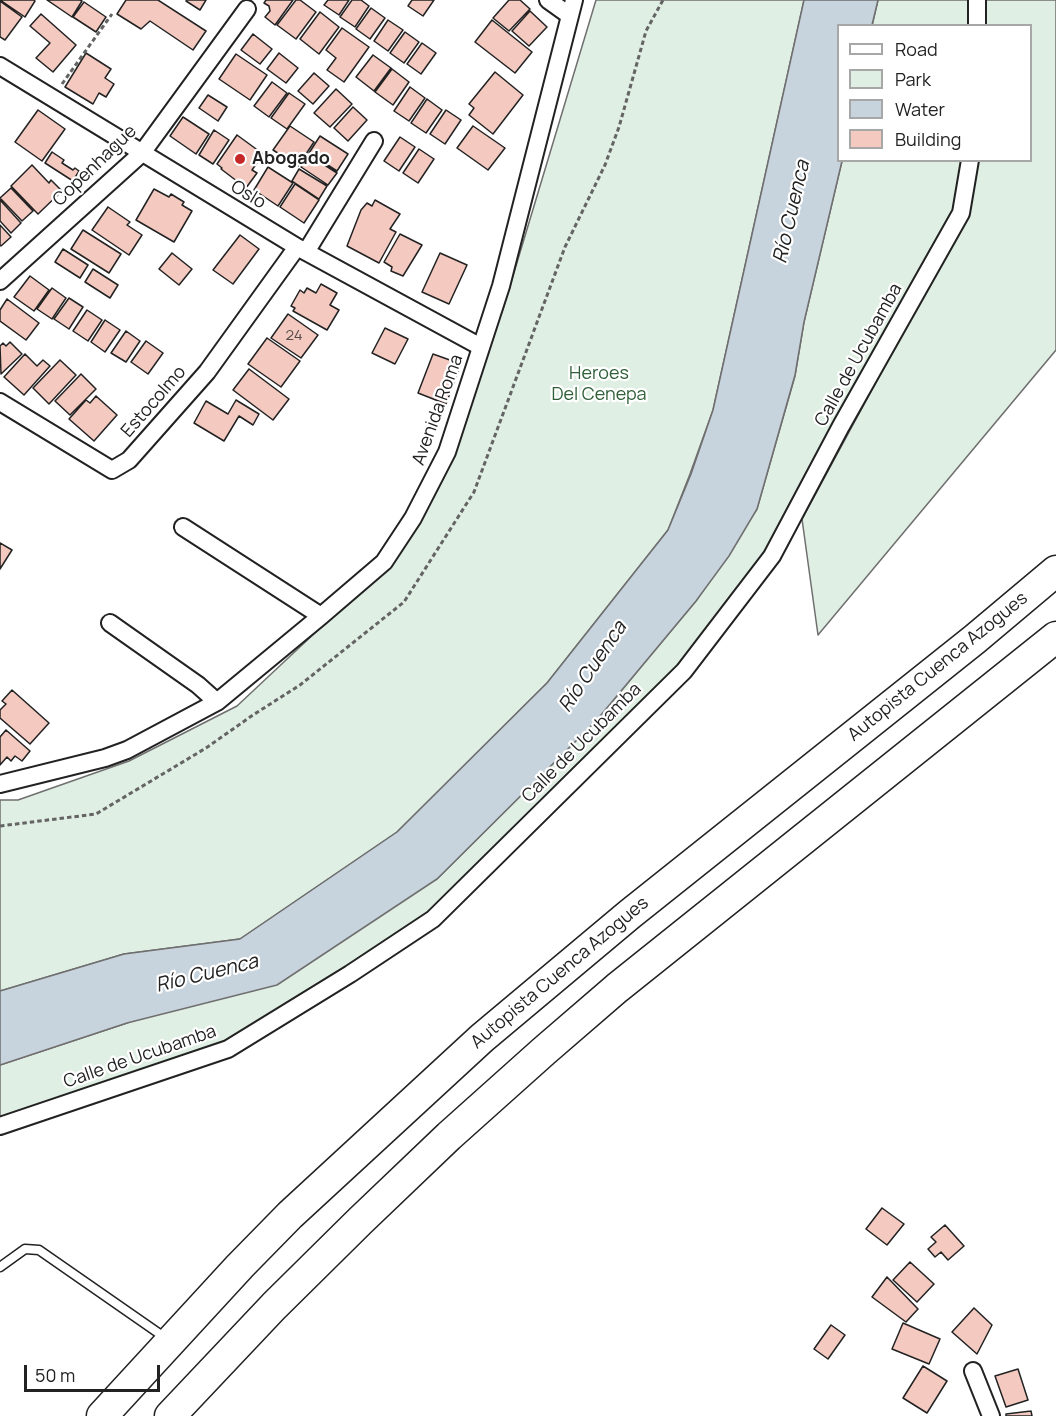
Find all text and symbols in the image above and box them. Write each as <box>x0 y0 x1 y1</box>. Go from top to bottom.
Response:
legend <box>837 24 1032 162</box>
text: Road <box>895 37 938 61</box>
text: Park <box>895 67 931 91</box>
text: Water <box>895 97 945 121</box>
street label: Copenhague <box>49 121 141 211</box>
text: Building <box>895 127 961 151</box>
place label: Abogado <box>252 148 330 170</box>
marker: Abogado <box>233 152 247 166</box>
water label: Río Cuenca <box>769 158 815 266</box>
street label: Oslo <box>226 176 270 214</box>
street label: Calle de Ucubamba <box>811 280 907 430</box>
house number: 24 <box>285 327 303 345</box>
street label: Avenida Roma <box>408 352 468 468</box>
street label: Estocolmo <box>117 362 191 442</box>
park label: Heroes Del Cenepa <box>551 363 647 406</box>
street label: Autopista Cuenca Azogues <box>844 588 1032 746</box>
water label: Río Cuenca <box>554 617 632 717</box>
street label: Calle de Ucubamba <box>518 679 646 807</box>
street label: Autopista Cuenca Azogues <box>467 892 653 1054</box>
water label: Río Cuenca <box>153 950 261 998</box>
street label: Calle de Ucubamba <box>61 1021 219 1093</box>
scale bar <box>27 1353 164 1391</box>
text: 50 m <box>35 1363 75 1387</box>

